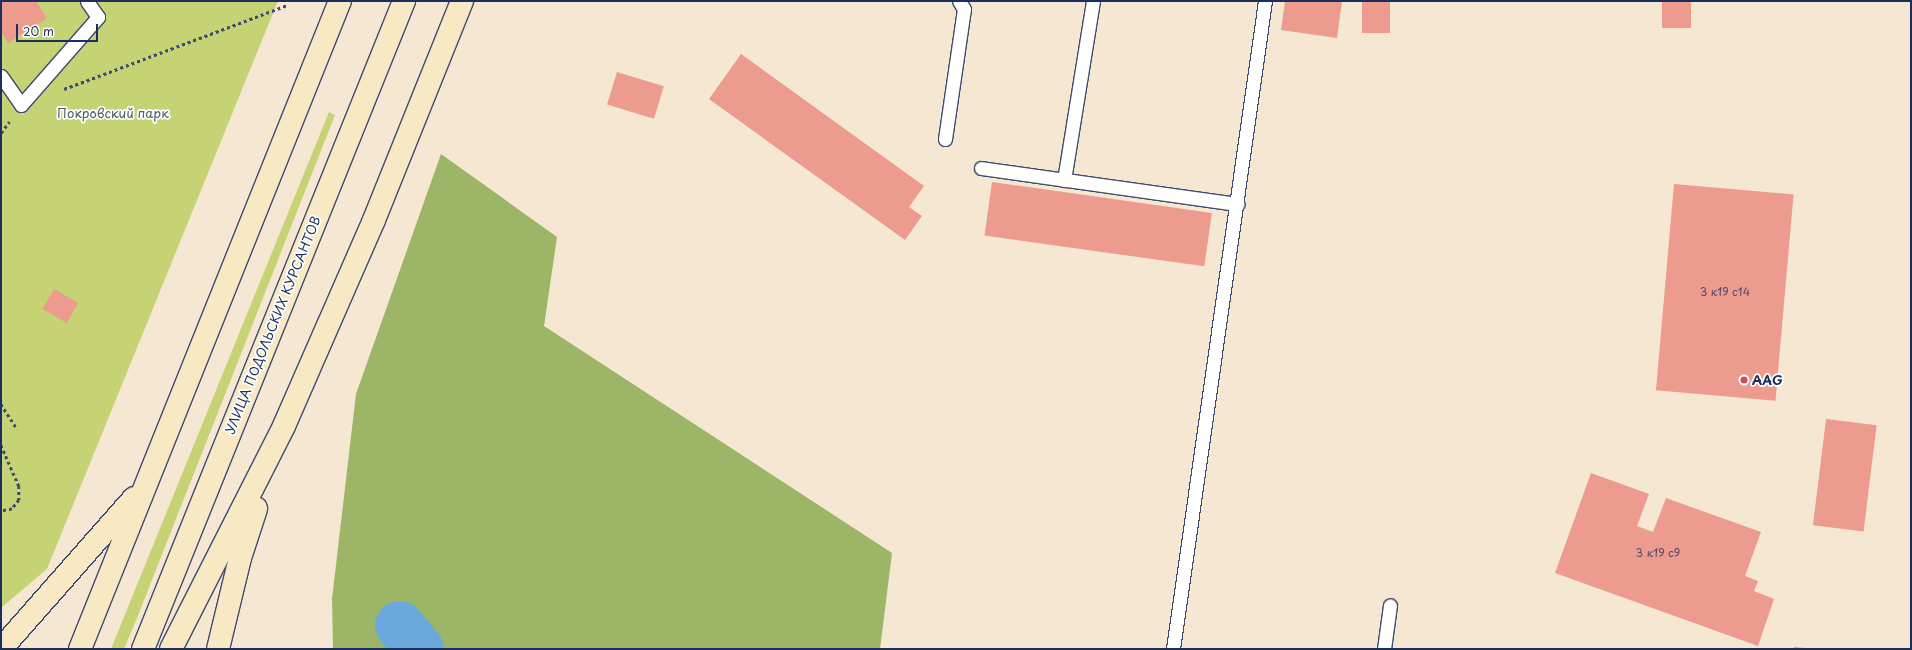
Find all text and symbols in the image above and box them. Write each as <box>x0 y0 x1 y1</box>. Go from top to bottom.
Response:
scale bar <box>18 16 100 42</box>
text: 20 m <box>23 22 54 40</box>
park label: Покровский парк <box>57 105 169 121</box>
street label: УЛИЦА ПОДОЛЬСКИХ КУРСАНТОВ <box>222 213 324 437</box>
house number: 3 к19 с14 <box>1700 285 1750 299</box>
place label: AAG <box>1752 372 1783 388</box>
marker: AAG <box>1739 375 1749 385</box>
house number: 3 к19 с9 <box>1636 546 1680 560</box>

